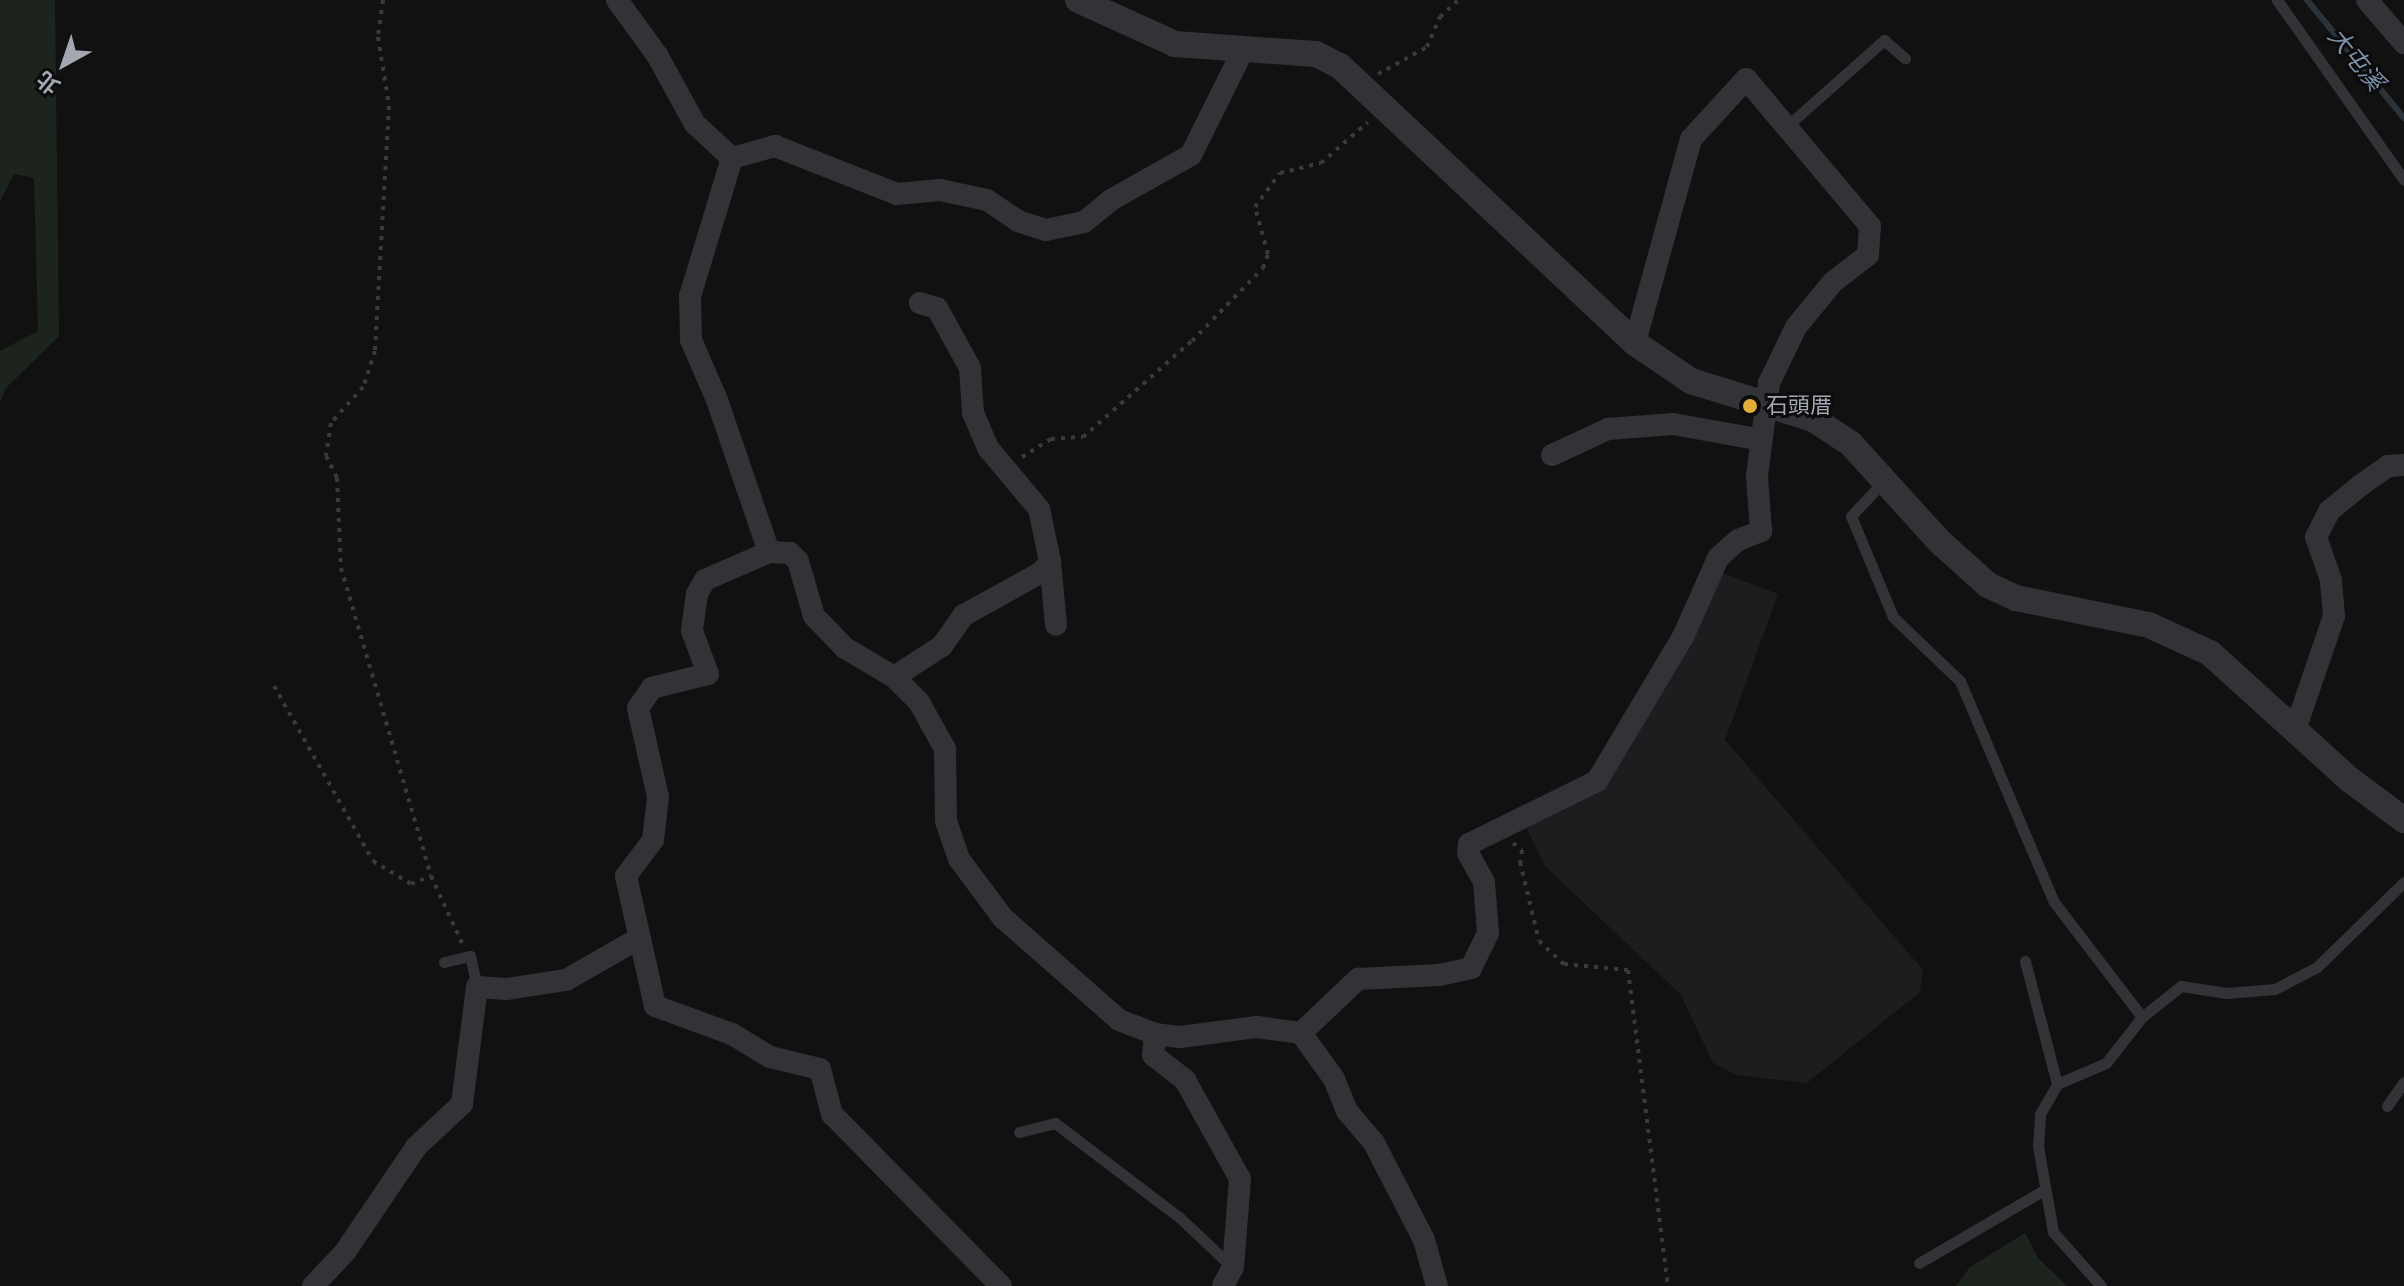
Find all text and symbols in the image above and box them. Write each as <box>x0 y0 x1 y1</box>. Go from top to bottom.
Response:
water label: 大屯溪 <box>2322 22 2390 96</box>
north arrow <box>24 24 104 104</box>
text: 北 <box>30 64 67 102</box>
place label: 石頭厝 <box>1766 393 1832 419</box>
marker: 石頭厝 <box>1741 397 1759 415</box>

